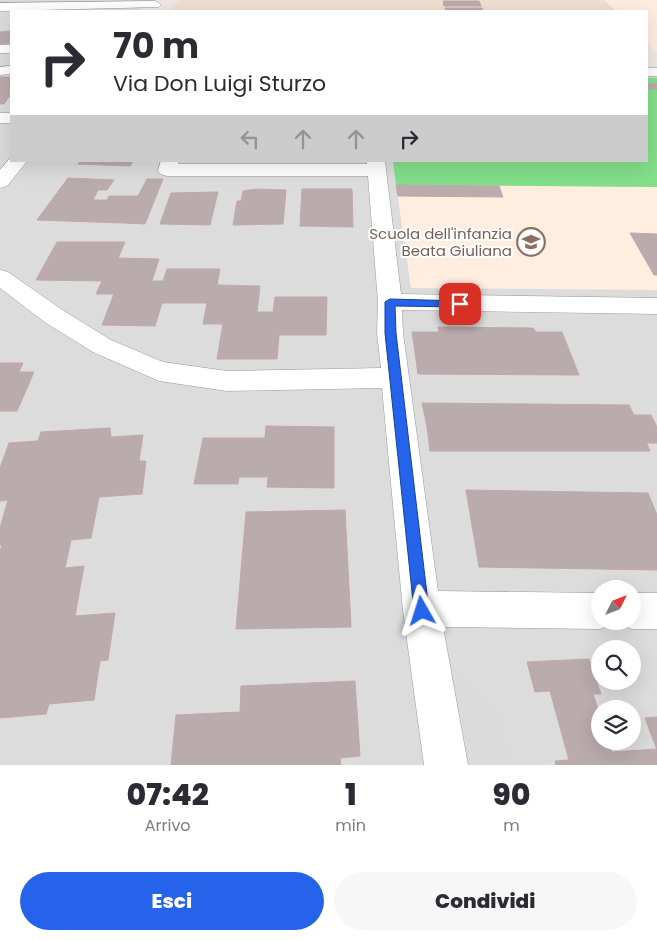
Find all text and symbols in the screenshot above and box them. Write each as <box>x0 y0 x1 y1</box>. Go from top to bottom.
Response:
text: 70 m <box>113 21 199 70</box>
icon: right <box>30 30 95 95</box>
text: Via Don Luigi Sturzo <box>113 68 326 99</box>
icon: left <box>236 125 264 153</box>
icon: ahead <box>289 125 317 153</box>
icon: ahead <box>342 125 370 153</box>
icon: right <box>395 125 423 153</box>
place label: Scuola dell'infanzia Beata Giuliana <box>369 223 512 261</box>
school or university icon: Scuola dell'infanzia Beata Giuliana <box>516 227 546 257</box>
pin <box>439 283 481 325</box>
icon: arrive <box>446 290 474 318</box>
north arrow <box>591 580 641 630</box>
map controls <box>591 580 641 750</box>
position arrow <box>395 584 447 636</box>
button: search <box>591 640 641 690</box>
button: layers <box>591 700 641 750</box>
text: 07:42 <box>127 773 209 816</box>
text: 1 <box>345 773 357 816</box>
text: 90 <box>493 773 530 816</box>
text: Arrivo <box>145 814 191 837</box>
text: min <box>335 814 366 837</box>
text: m <box>503 814 520 837</box>
button: Esci <box>20 872 324 930</box>
button: Condividi <box>334 872 637 930</box>

